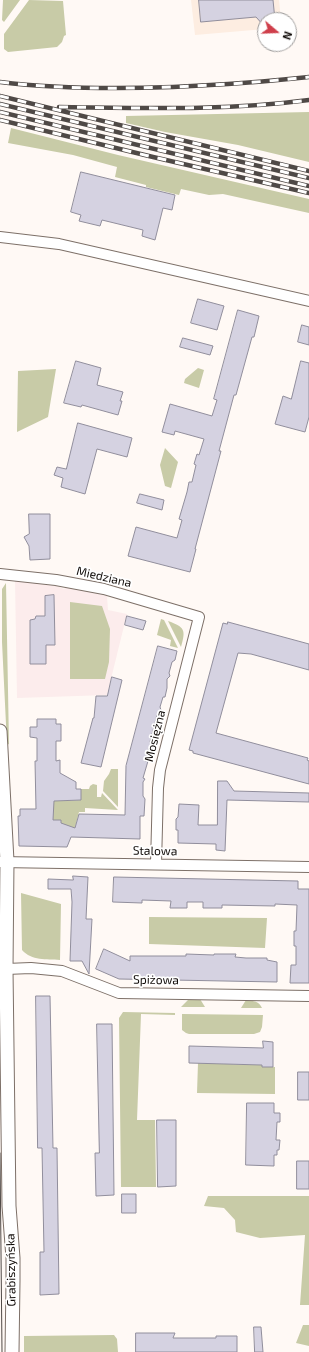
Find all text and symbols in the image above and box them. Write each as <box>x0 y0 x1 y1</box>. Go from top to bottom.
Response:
north arrow <box>257 12 297 52</box>
text: N <box>280 30 295 42</box>
street label: Miedziana <box>75 564 133 590</box>
street label: Mosiężna <box>142 709 168 763</box>
street label: Stalowa <box>133 843 177 859</box>
street label: Spiżowa <box>133 972 179 988</box>
street label: Grabiszyńska <box>3 1233 19 1307</box>

